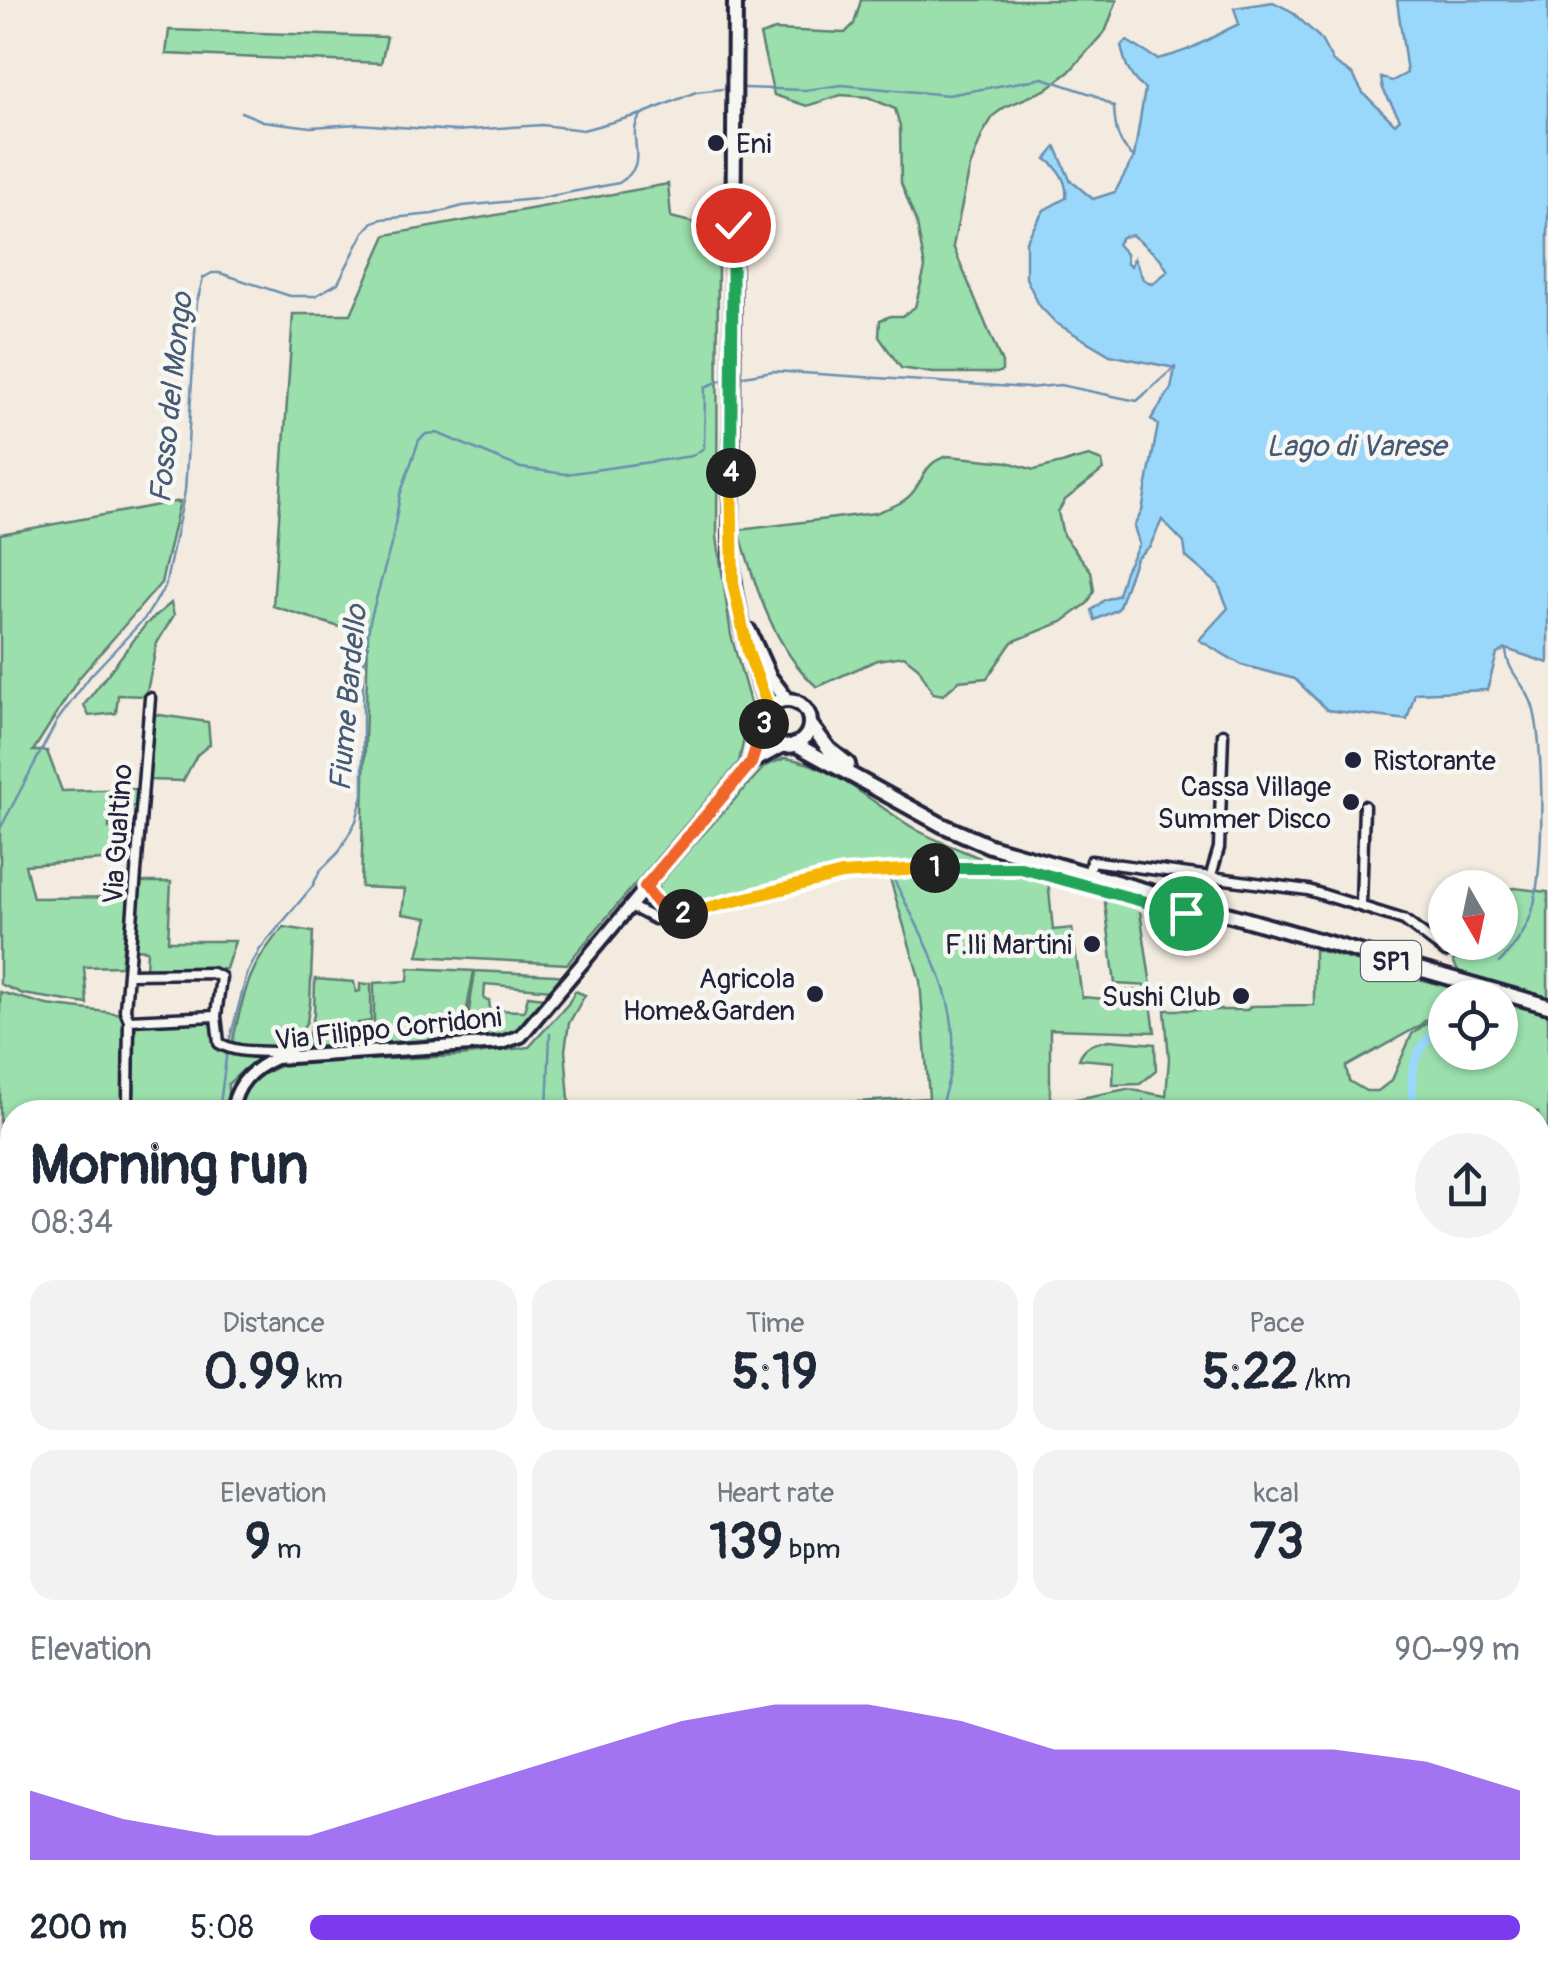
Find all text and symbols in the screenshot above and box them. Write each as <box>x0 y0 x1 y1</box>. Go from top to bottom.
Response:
place label: Eni <box>736 127 771 162</box>
marker: Eni <box>705 132 727 154</box>
pin <box>691 183 776 268</box>
icon: check <box>706 198 761 253</box>
water label: Fosso del Mongo <box>142 289 201 505</box>
water label: Lago di Varese <box>1266 428 1449 465</box>
pin: 4 <box>706 448 756 498</box>
text: 4 <box>723 455 739 490</box>
water label: Fiume Bardello <box>322 602 375 793</box>
pin: 3 <box>739 699 789 749</box>
text: 3 <box>756 706 772 741</box>
place label: Ristorante <box>1373 744 1496 779</box>
marker: Ristorante <box>1342 749 1364 771</box>
street label: Via Gualtino <box>96 763 141 905</box>
place label: Cassa Village Summer Disco <box>1158 770 1331 837</box>
marker: Cassa Village Summer Disco <box>1340 791 1362 813</box>
pin: 1 <box>910 843 960 893</box>
text: 1 <box>930 850 940 885</box>
north arrow <box>1428 870 1518 960</box>
map controls <box>1428 870 1518 1070</box>
pin <box>1144 871 1229 956</box>
icon: arrive <box>1159 886 1214 941</box>
pin: 2 <box>658 889 708 939</box>
text: 2 <box>675 896 691 931</box>
place label: F.lli Martini <box>945 928 1072 963</box>
marker: F.lli Martini <box>1081 933 1103 955</box>
road number: SP1 <box>1361 941 1421 981</box>
place label: Agricola Home&Garden <box>623 962 795 1029</box>
place label: Sushi Club <box>1102 980 1221 1015</box>
button: locate <box>1428 980 1518 1070</box>
marker: Agricola Home&Garden <box>804 983 826 1005</box>
marker: Sushi Club <box>1230 985 1252 1007</box>
street label: Via Filippo Corridoni <box>273 1000 503 1059</box>
text: Morning run <box>30 1131 308 1200</box>
button: share <box>1415 1133 1520 1238</box>
text: 08:34 <box>30 1203 113 1243</box>
text: Distance <box>222 1306 325 1341</box>
text: Time <box>746 1306 804 1341</box>
text: Pace <box>1249 1306 1304 1341</box>
text: 0.99 <box>204 1341 300 1404</box>
text: 5:19 <box>732 1341 818 1404</box>
text: 5:22 <box>1202 1341 1299 1404</box>
text: km <box>300 1362 343 1397</box>
text: /km <box>1299 1362 1351 1397</box>
text: Elevation <box>220 1476 327 1511</box>
text: Heart rate <box>716 1476 834 1511</box>
text: kcal <box>1254 1476 1299 1511</box>
text: 9 <box>245 1511 271 1574</box>
text: 139 <box>709 1511 783 1574</box>
text: 73 <box>1249 1511 1304 1574</box>
text: m <box>271 1532 302 1567</box>
text: bpm <box>783 1532 841 1567</box>
text: Elevation <box>30 1630 152 1670</box>
text: 90–99 m <box>1394 1630 1520 1670</box>
text: 200 m <box>30 1908 127 1948</box>
text: 5:08 <box>190 1908 254 1948</box>

